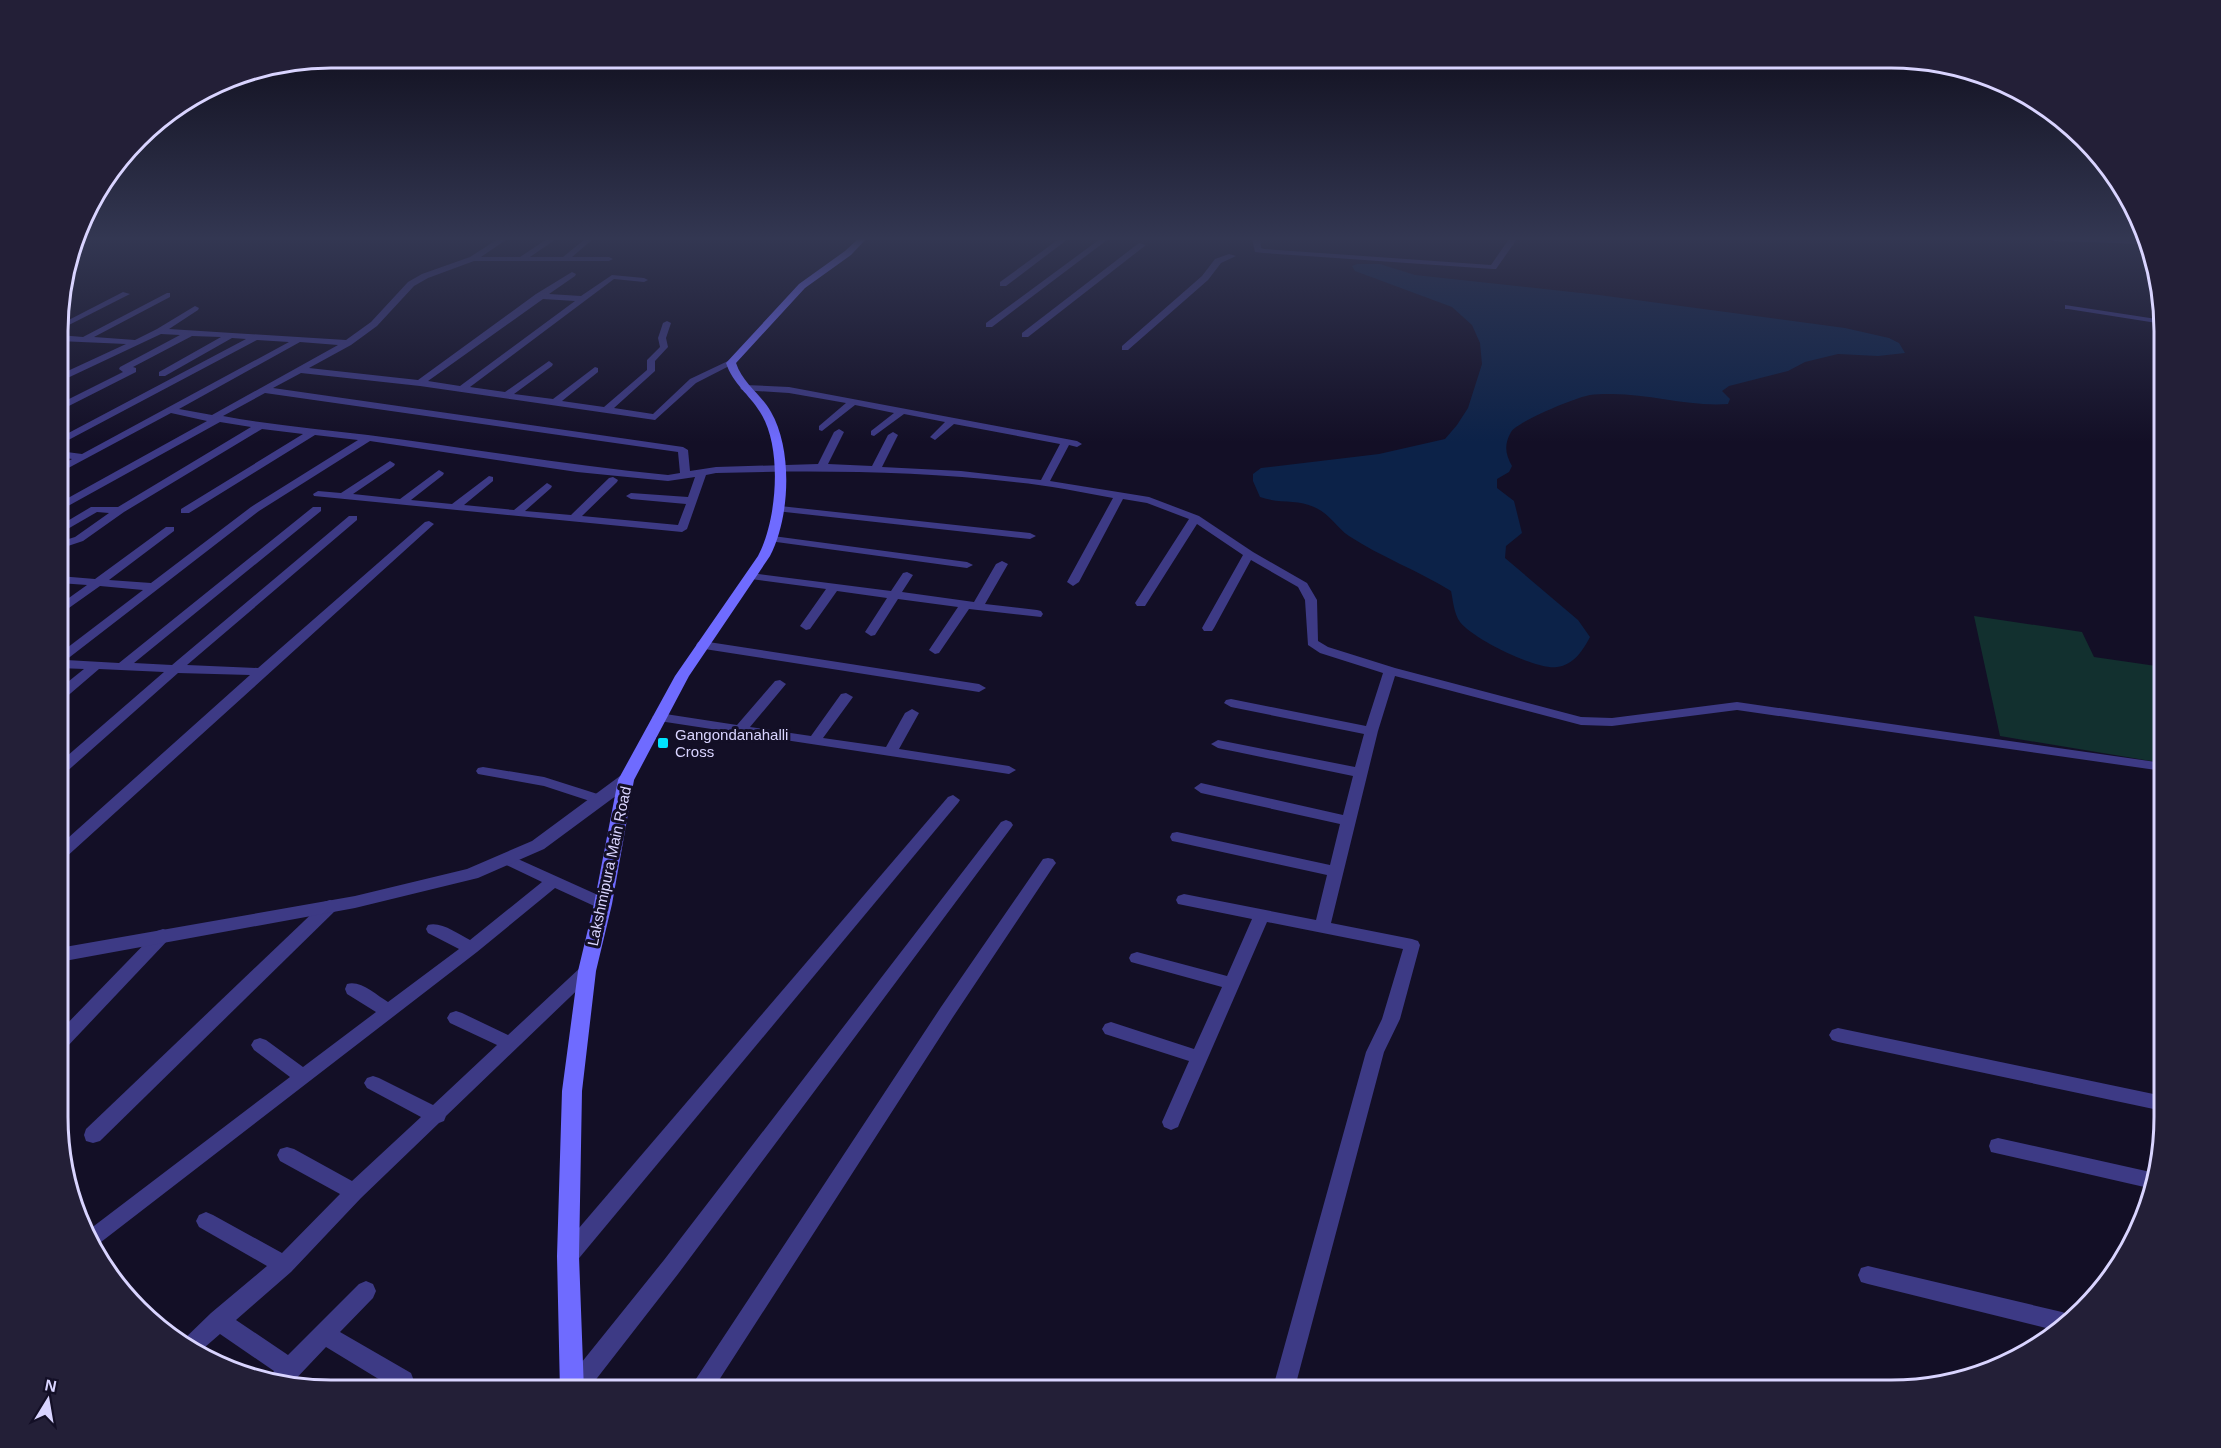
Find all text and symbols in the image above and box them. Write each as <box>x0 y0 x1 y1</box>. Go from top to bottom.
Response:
place label: Gangondanahalli Cross <box>675 726 788 760</box>
marker: Gangondanahalli Cross <box>656 736 670 750</box>
street label: Lakshmipura Main Road <box>584 785 634 947</box>
north arrow <box>18 1370 78 1430</box>
text: N <box>43 1376 58 1395</box>

